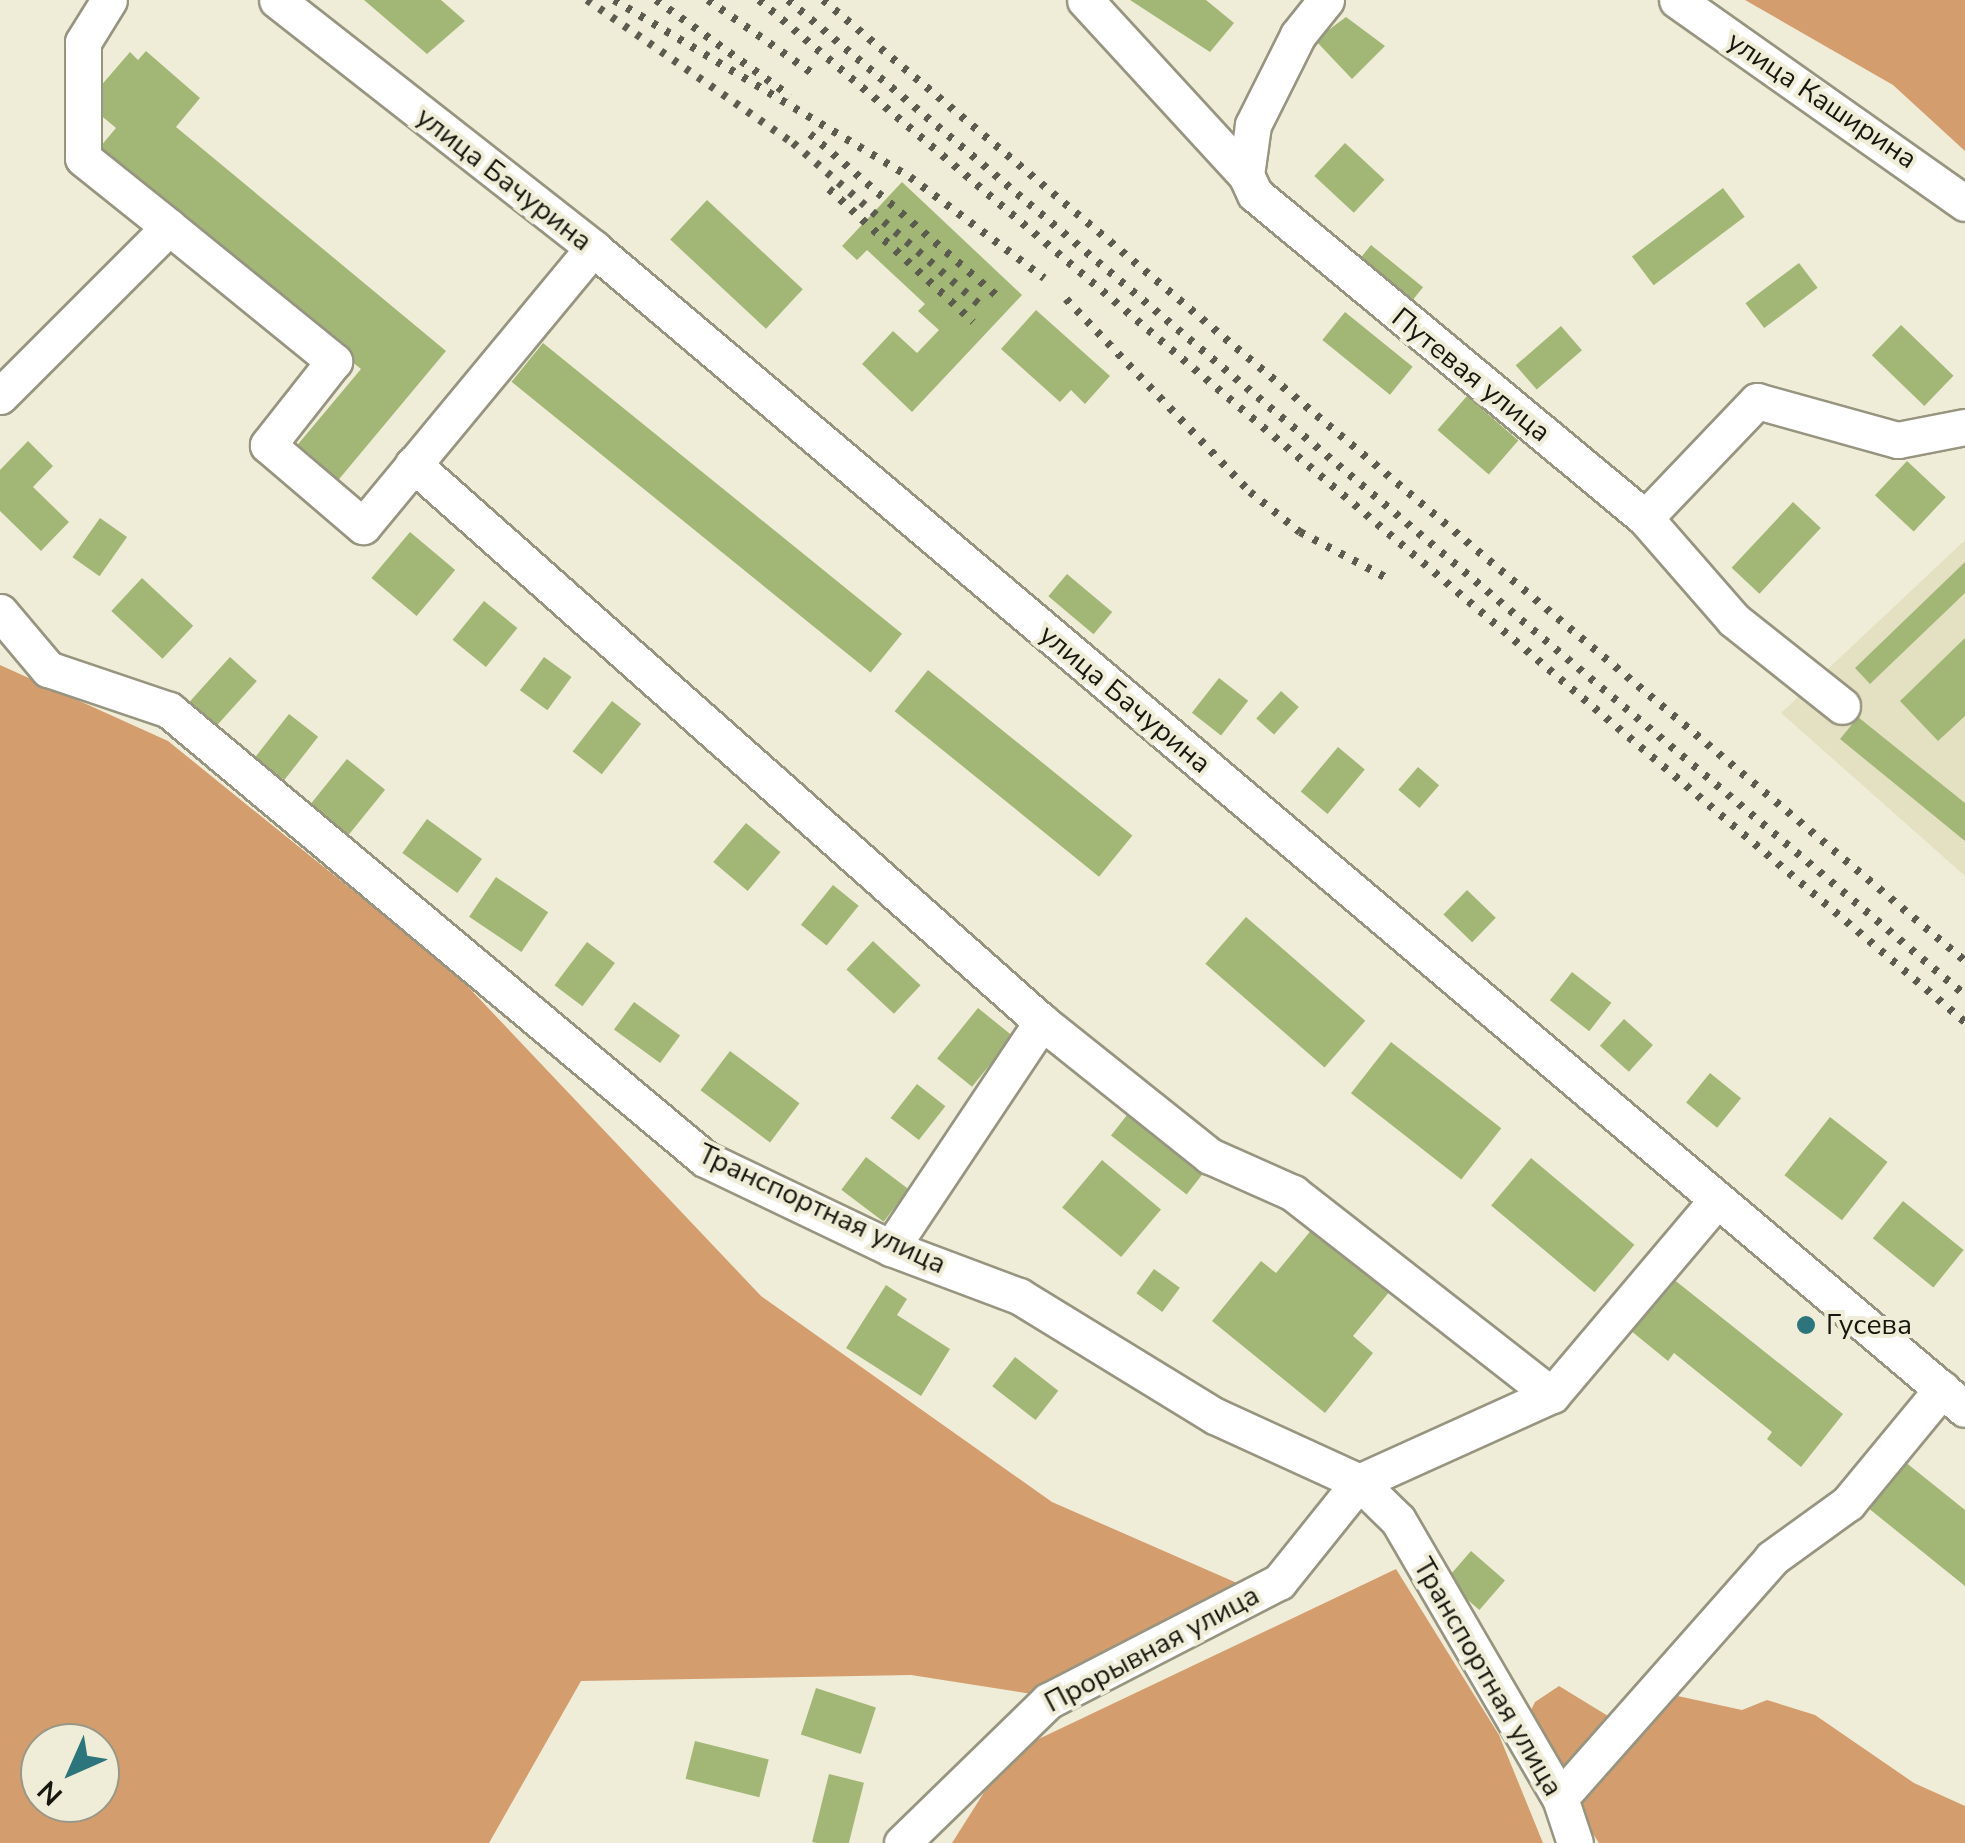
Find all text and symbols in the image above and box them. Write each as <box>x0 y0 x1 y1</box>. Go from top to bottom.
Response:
street label: улица Каширина <box>1721 24 1923 176</box>
street label: улица Бачурина <box>410 100 598 258</box>
street label: Путевая улица <box>1385 301 1557 449</box>
street label: улица Бачурина <box>1032 618 1218 780</box>
street label: Транспортная улица <box>693 1137 951 1281</box>
place label: Гусева <box>1826 1308 1912 1342</box>
marker: Гусева <box>1795 1314 1817 1336</box>
street label: Транспортная улица <box>1406 1552 1570 1802</box>
street label: Прорывная улица <box>1039 1578 1265 1720</box>
north arrow <box>20 1723 120 1823</box>
text: N <box>29 1772 71 1814</box>

